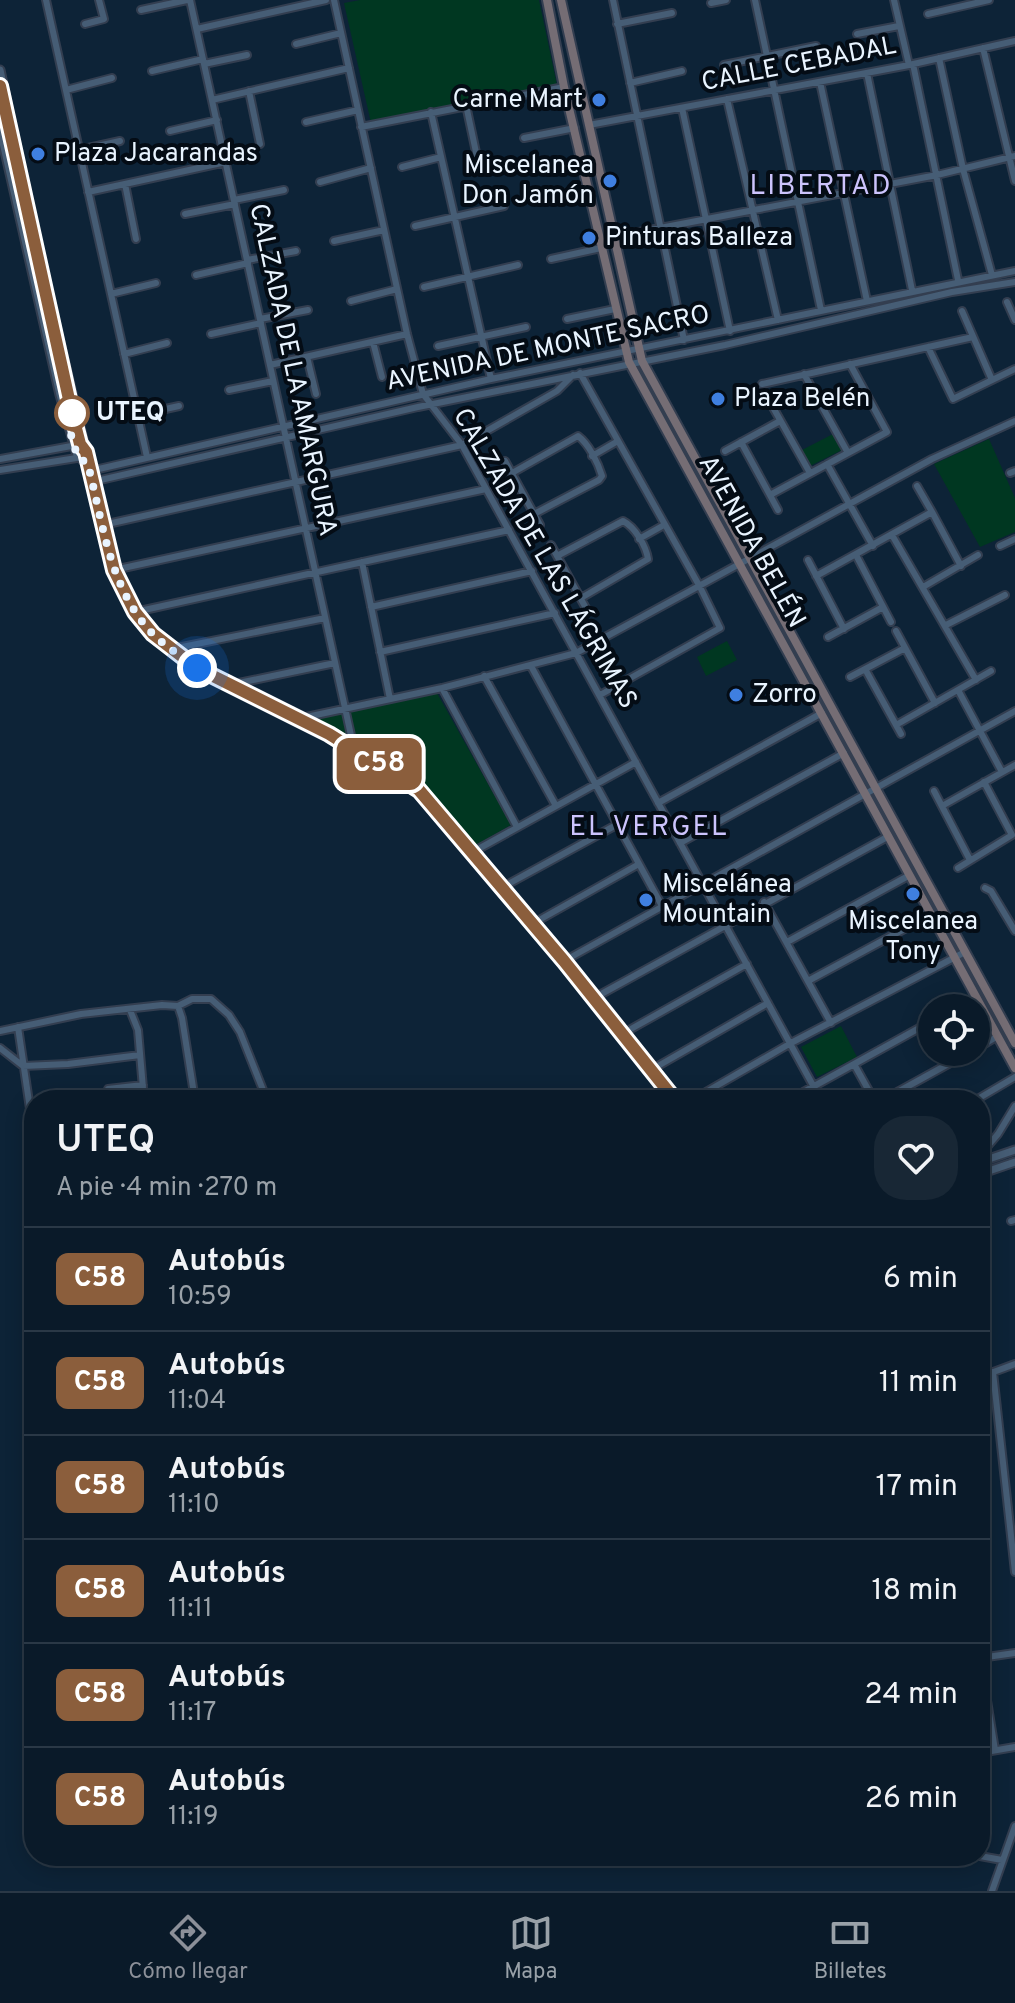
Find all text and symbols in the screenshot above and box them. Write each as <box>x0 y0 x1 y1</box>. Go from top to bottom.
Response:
street label: CALLE CEBADAL <box>699 30 899 100</box>
place label: Carne Mart <box>453 84 583 117</box>
marker: Carne Mart <box>590 91 608 109</box>
place label: Plaza Jacarandas <box>54 138 258 171</box>
marker: Plaza Jacarandas <box>29 145 47 163</box>
place label: Miscelanea Don Jamón <box>462 150 594 213</box>
district label: LIBERTAD <box>749 169 893 205</box>
marker: Miscelanea Don Jamón <box>601 172 619 190</box>
street label: CALZADA DE LA AMARGURA <box>241 201 343 539</box>
place label: Pinturas Balleza <box>605 222 793 255</box>
marker: Pinturas Balleza <box>580 229 598 247</box>
street label: AVENIDA DE MONTE SACRO <box>383 299 713 399</box>
place label: Plaza Belén <box>734 383 871 416</box>
marker: Plaza Belén <box>709 390 727 408</box>
marker: UTEQ <box>55 396 89 430</box>
place label: UTEQ <box>96 397 165 430</box>
street label: CALZADA DE LAS LÁGRIMAS <box>444 402 645 715</box>
street label: AVENIDA BELÉN <box>690 449 814 634</box>
your location <box>177 648 217 688</box>
place label: Zorro <box>752 679 817 712</box>
marker: Zorro <box>727 686 745 704</box>
line badge: C58 <box>333 738 425 790</box>
text: C58 <box>353 746 405 782</box>
district label: EL VERGEL <box>569 810 729 846</box>
place label: Miscelánea Mountain <box>662 869 792 932</box>
marker: Miscelanea Tony <box>904 885 922 903</box>
marker: Miscelánea Mountain <box>637 891 655 909</box>
place label: Miscelanea Tony <box>848 906 978 969</box>
map controls <box>918 994 990 1066</box>
button: locate <box>918 994 990 1066</box>
button: heart <box>874 1116 958 1200</box>
text: UTEQ <box>56 1117 155 1166</box>
text: A pie · 4 min · 270 m <box>56 1172 277 1205</box>
text: Autobús <box>168 1244 286 1281</box>
text: C58 <box>74 1261 126 1297</box>
text: 6 min <box>883 1261 958 1298</box>
text: 10:59 <box>168 1281 232 1314</box>
text: Autobús <box>168 1348 286 1385</box>
text: C58 <box>74 1365 126 1401</box>
text: 11 min <box>879 1365 958 1402</box>
text: 11:04 <box>168 1385 226 1418</box>
text: Autobús <box>168 1452 286 1489</box>
text: C58 <box>74 1469 126 1505</box>
text: 17 min <box>875 1469 958 1506</box>
text: 11:10 <box>168 1489 220 1522</box>
text: Autobús <box>168 1556 286 1593</box>
text: C58 <box>74 1573 126 1609</box>
text: 18 min <box>872 1573 958 1610</box>
text: 11:11 <box>168 1593 213 1626</box>
text: Autobús <box>168 1660 286 1697</box>
text: C58 <box>74 1677 126 1713</box>
text: 24 min <box>864 1677 958 1714</box>
text: 11:17 <box>168 1697 216 1730</box>
text: Autobús <box>168 1764 286 1801</box>
text: C58 <box>74 1781 126 1817</box>
text: 26 min <box>865 1781 958 1818</box>
text: 11:19 <box>168 1801 218 1834</box>
tab: Cómo llegar <box>128 1911 248 1986</box>
tab: Mapa <box>504 1911 557 1986</box>
tab: Billetes <box>814 1911 887 1986</box>

